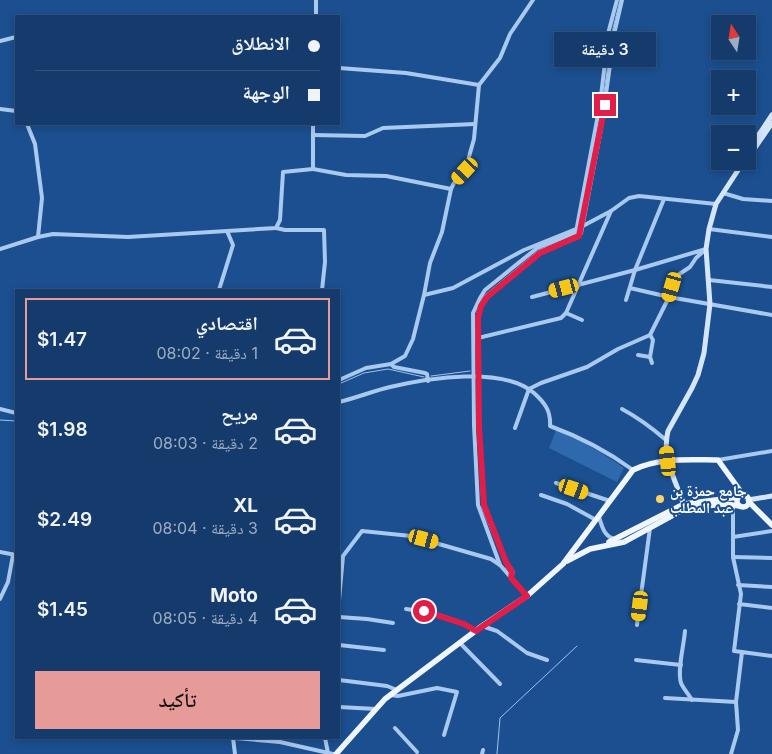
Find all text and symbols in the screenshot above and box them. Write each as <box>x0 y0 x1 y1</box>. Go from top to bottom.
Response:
north arrow <box>711 15 756 60</box>
map controls <box>711 15 756 170</box>
text: الانطلاق <box>231 32 290 55</box>
callout: 3 دقيقة <box>554 32 656 68</box>
text: 3 دقيقة <box>581 39 629 59</box>
button: + <box>711 70 756 115</box>
text: الوجهة <box>242 81 290 104</box>
route end <box>594 94 616 116</box>
button: − <box>711 125 756 170</box>
car <box>449 155 480 187</box>
car <box>660 271 683 303</box>
car <box>547 277 580 299</box>
text: اقتصادي <box>196 312 258 335</box>
icon: car <box>273 317 318 362</box>
text: $1.47 <box>37 328 87 351</box>
text: 1 دقيقة · 08:02 <box>156 343 258 363</box>
text: مريح <box>221 402 258 425</box>
icon: car <box>273 407 318 452</box>
text: $1.98 <box>37 418 88 441</box>
text: 2 دقيقة · 08:03 <box>153 433 258 453</box>
car <box>658 445 677 477</box>
car <box>557 477 590 501</box>
place label: جامع حمزة بن عبد المطلب <box>670 481 747 517</box>
marker: جامع حمزة بن عبد المطلب <box>654 493 666 505</box>
text: XL <box>233 494 258 517</box>
icon: car <box>273 497 318 542</box>
text: $2.49 <box>37 508 92 531</box>
text: 3 دقيقة · 08:04 <box>152 518 258 538</box>
car <box>407 528 440 550</box>
text: Moto <box>210 584 258 607</box>
icon: car <box>273 587 318 632</box>
car <box>630 590 649 622</box>
text: $1.45 <box>37 598 88 621</box>
route start <box>413 600 435 622</box>
text: 4 دقيقة · 08:05 <box>153 608 258 628</box>
button: تأكيد <box>35 671 320 729</box>

